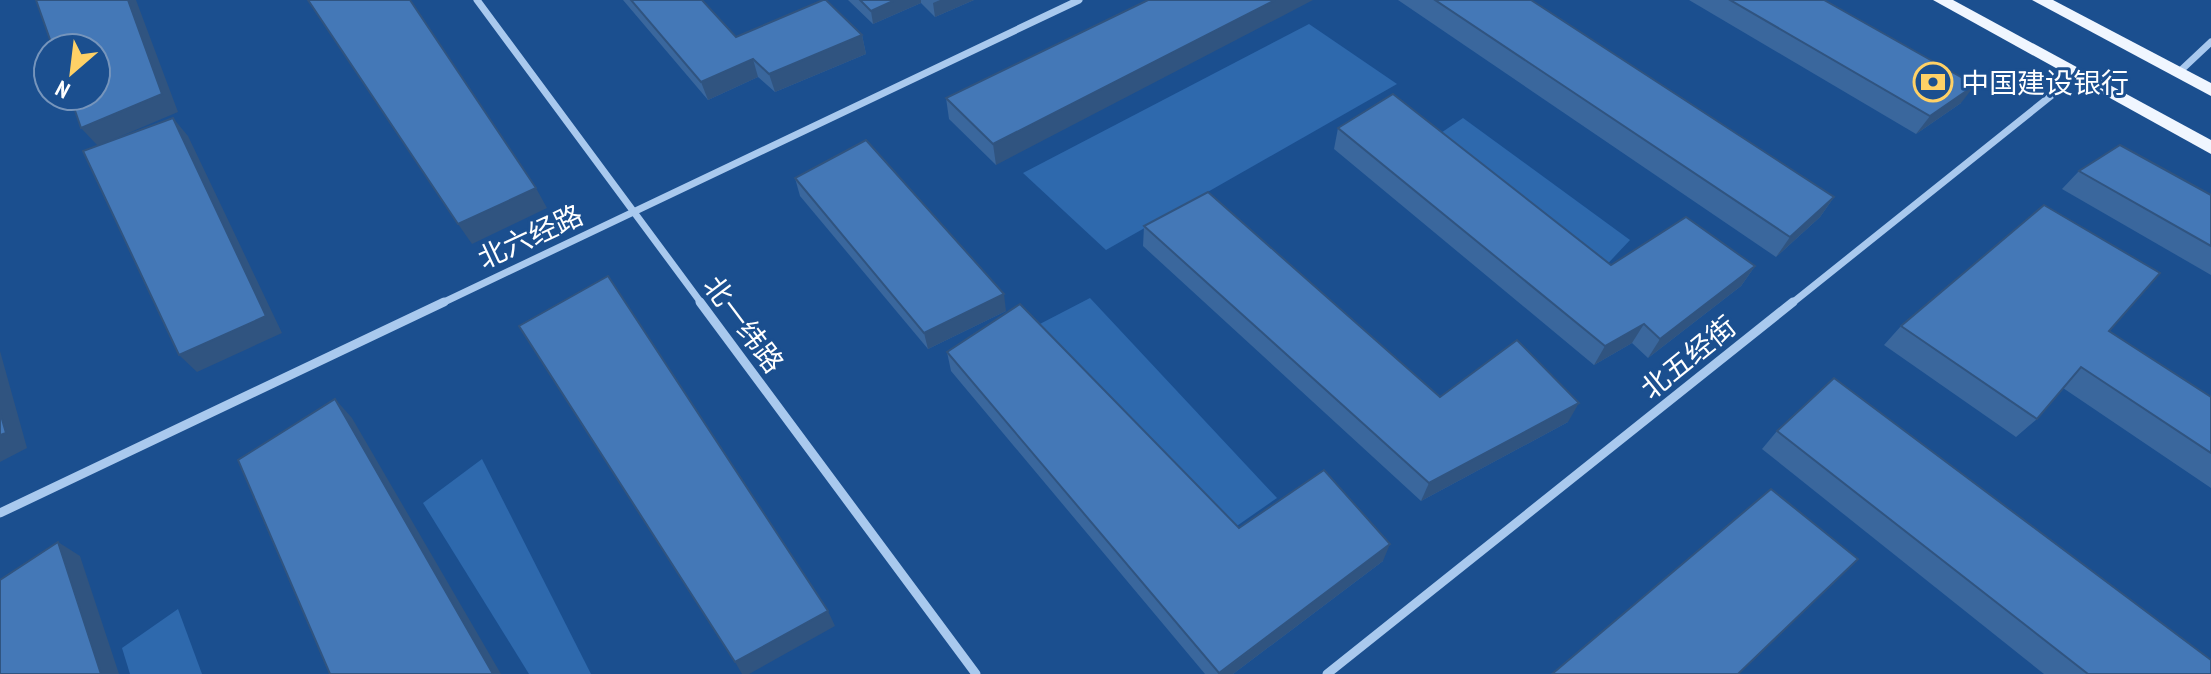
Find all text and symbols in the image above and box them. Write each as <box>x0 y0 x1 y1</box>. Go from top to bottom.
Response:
north arrow <box>32 32 112 112</box>
bank icon: 中国建设银行 <box>1912 61 1954 103</box>
place label: 中国建设银行 <box>1961 64 2129 101</box>
text: N <box>51 75 74 105</box>
street label: 北六经路 <box>471 196 589 276</box>
street label: 北一纬路 <box>696 268 792 380</box>
street label: 北五经街 <box>1633 307 1743 407</box>

